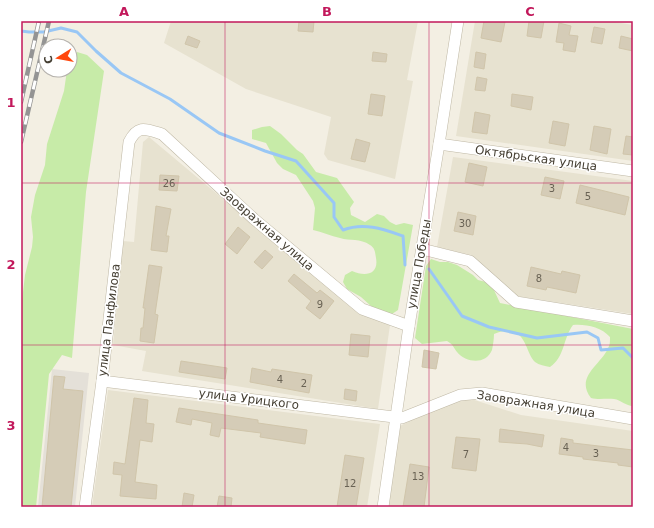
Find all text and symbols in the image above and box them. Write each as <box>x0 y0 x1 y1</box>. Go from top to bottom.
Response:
text: A <box>119 4 129 19</box>
text: B <box>322 4 332 19</box>
text: C <box>525 4 535 19</box>
north arrow <box>38 38 78 78</box>
text: С <box>42 55 56 65</box>
text: 1 <box>6 95 16 110</box>
street label: Октябрьская улица <box>474 142 598 174</box>
house number: 26 <box>163 178 175 189</box>
house number: 3 <box>549 183 555 194</box>
street label: Заовражная улица <box>217 184 317 274</box>
house number: 5 <box>585 191 591 202</box>
street label: улица Победы <box>404 218 434 310</box>
house number: 30 <box>459 218 471 229</box>
text: 2 <box>6 257 16 272</box>
street label: улица Панфилова <box>95 263 123 377</box>
house number: 8 <box>536 273 542 284</box>
house number: 9 <box>317 299 323 310</box>
house number: 4 <box>277 374 283 385</box>
house number: 2 <box>301 378 307 389</box>
street label: улица Урицкого <box>198 386 300 412</box>
street label: Заовражная улица <box>476 388 596 420</box>
text: 3 <box>6 418 16 433</box>
house number: 4 <box>563 442 569 453</box>
house number: 3 <box>593 448 599 459</box>
house number: 7 <box>463 449 469 460</box>
house number: 13 <box>412 471 424 482</box>
house number: 12 <box>344 478 356 489</box>

